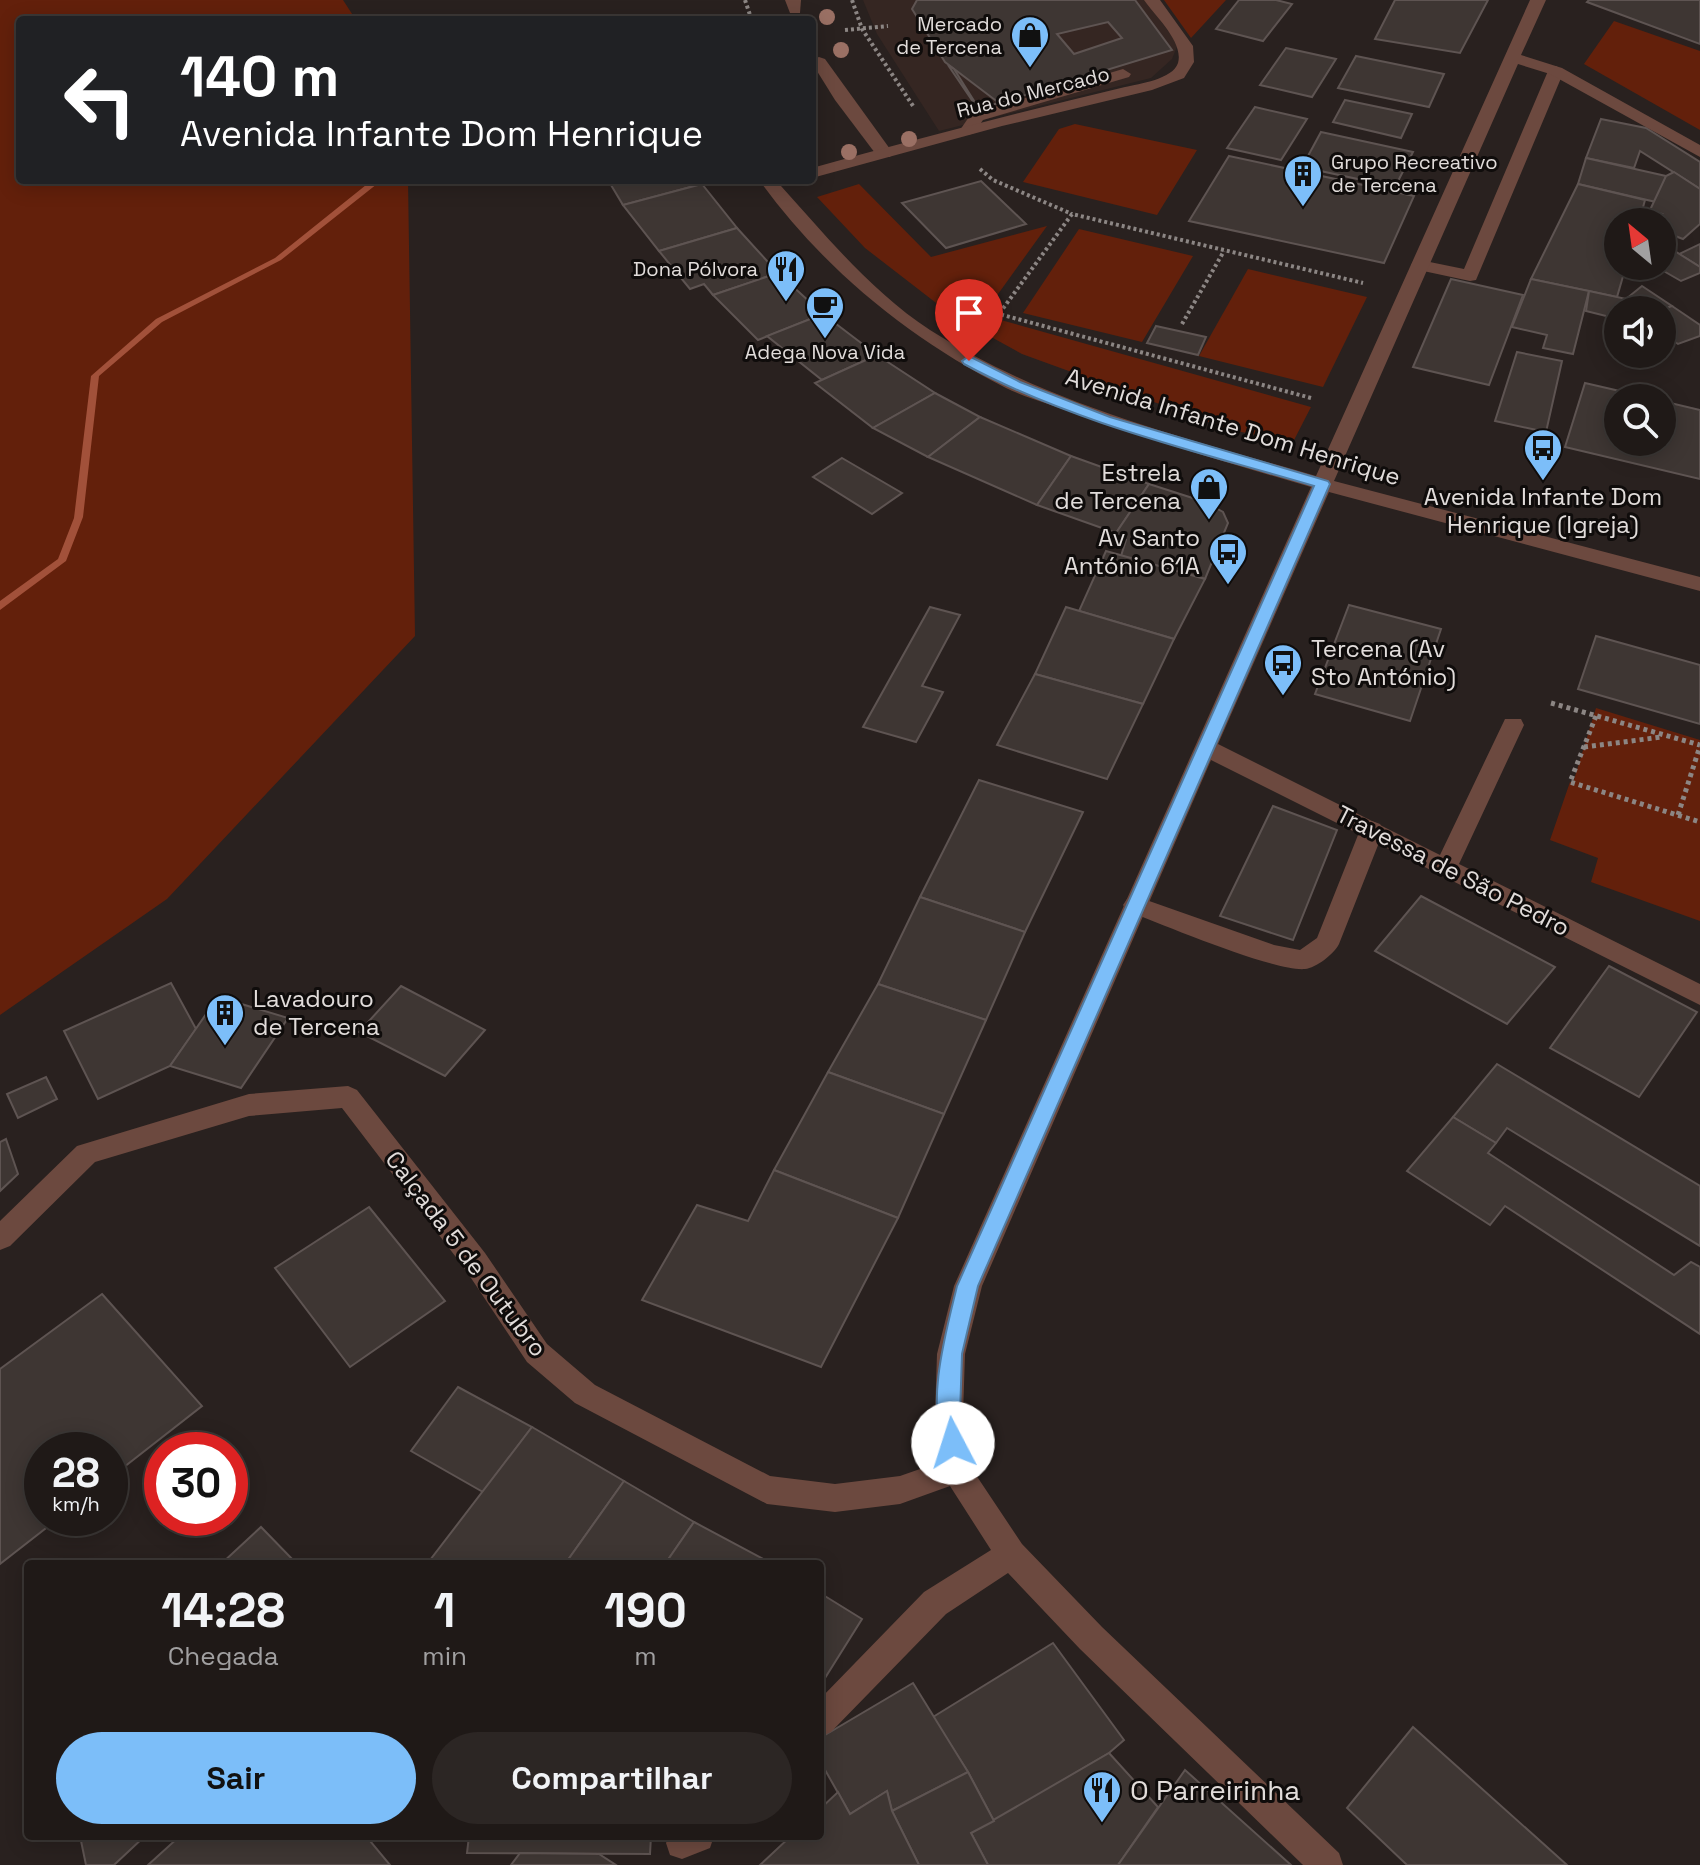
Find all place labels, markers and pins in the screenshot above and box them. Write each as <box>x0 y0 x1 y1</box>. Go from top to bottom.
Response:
place label: Mercado de Tercena <box>896 11 1002 60</box>
shop icon: Mercado de Tercena <box>1009 14 1051 69</box>
place label: Grupo Recreativo de Tercena <box>1331 149 1498 198</box>
building icon: Grupo Recreativo de Tercena <box>1282 153 1324 208</box>
restaurant icon: Dona Pólvora <box>765 248 807 303</box>
place label: Dona Pólvora <box>633 256 758 282</box>
pin <box>935 279 1003 361</box>
cafe icon: Adega Nova Vida <box>804 285 846 340</box>
place label: Adega Nova Vida <box>745 339 905 365</box>
bus stop icon: Avenida Infante Dom Henrique (Igreja) <box>1522 427 1564 482</box>
place label: Estrela de Tercena <box>1054 457 1181 516</box>
shop icon: Estrela de Tercena <box>1188 466 1230 521</box>
place label: Avenida Infante Dom Henrique (Igreja) <box>1424 481 1662 540</box>
place label: Av Santo António 61A <box>1064 522 1200 581</box>
bus stop icon: Av Santo António 61A <box>1207 531 1249 586</box>
place label: Tercena (Av Sto António) <box>1311 633 1456 692</box>
bus stop icon: Tercena (Av Sto António) <box>1262 642 1304 697</box>
place label: Lavadouro de Tercena <box>253 983 380 1042</box>
building icon: Lavadouro de Tercena <box>204 992 246 1047</box>
restaurant icon: O Parreirinha <box>1081 1769 1123 1824</box>
place label: O Parreirinha <box>1130 1772 1300 1808</box>

